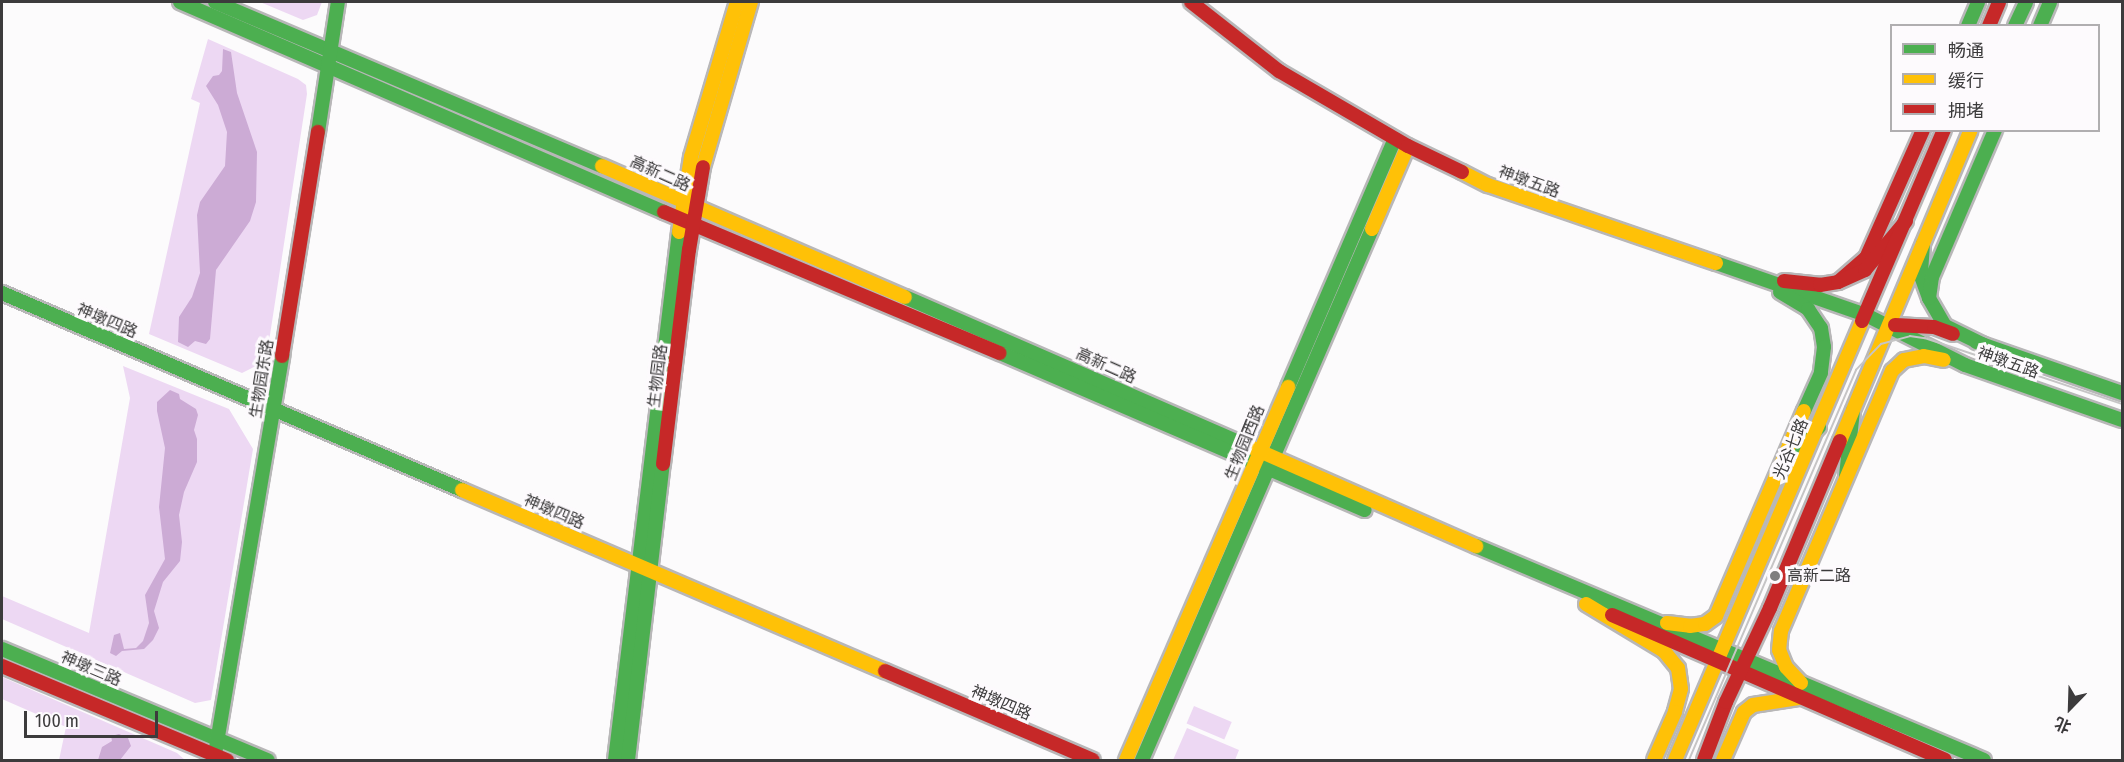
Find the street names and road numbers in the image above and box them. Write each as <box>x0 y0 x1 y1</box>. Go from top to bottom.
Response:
street label: 高新二路 <box>627 152 693 196</box>
street label: 神墩五路 <box>1496 162 1562 202</box>
street label: 神墩四路 <box>74 300 140 342</box>
street label: 生物园东路 <box>246 338 278 420</box>
street label: 生物园路 <box>645 343 671 409</box>
street label: 高新二路 <box>1073 344 1139 388</box>
street label: 神墩五路 <box>1975 344 2041 382</box>
street label: 生物园西路 <box>1221 402 1269 484</box>
street label: 光谷七路 <box>1770 416 1812 482</box>
street label: 神墩四路 <box>521 491 587 533</box>
street label: 神墩三路 <box>58 648 124 690</box>
street label: 神墩四路 <box>968 682 1034 724</box>

